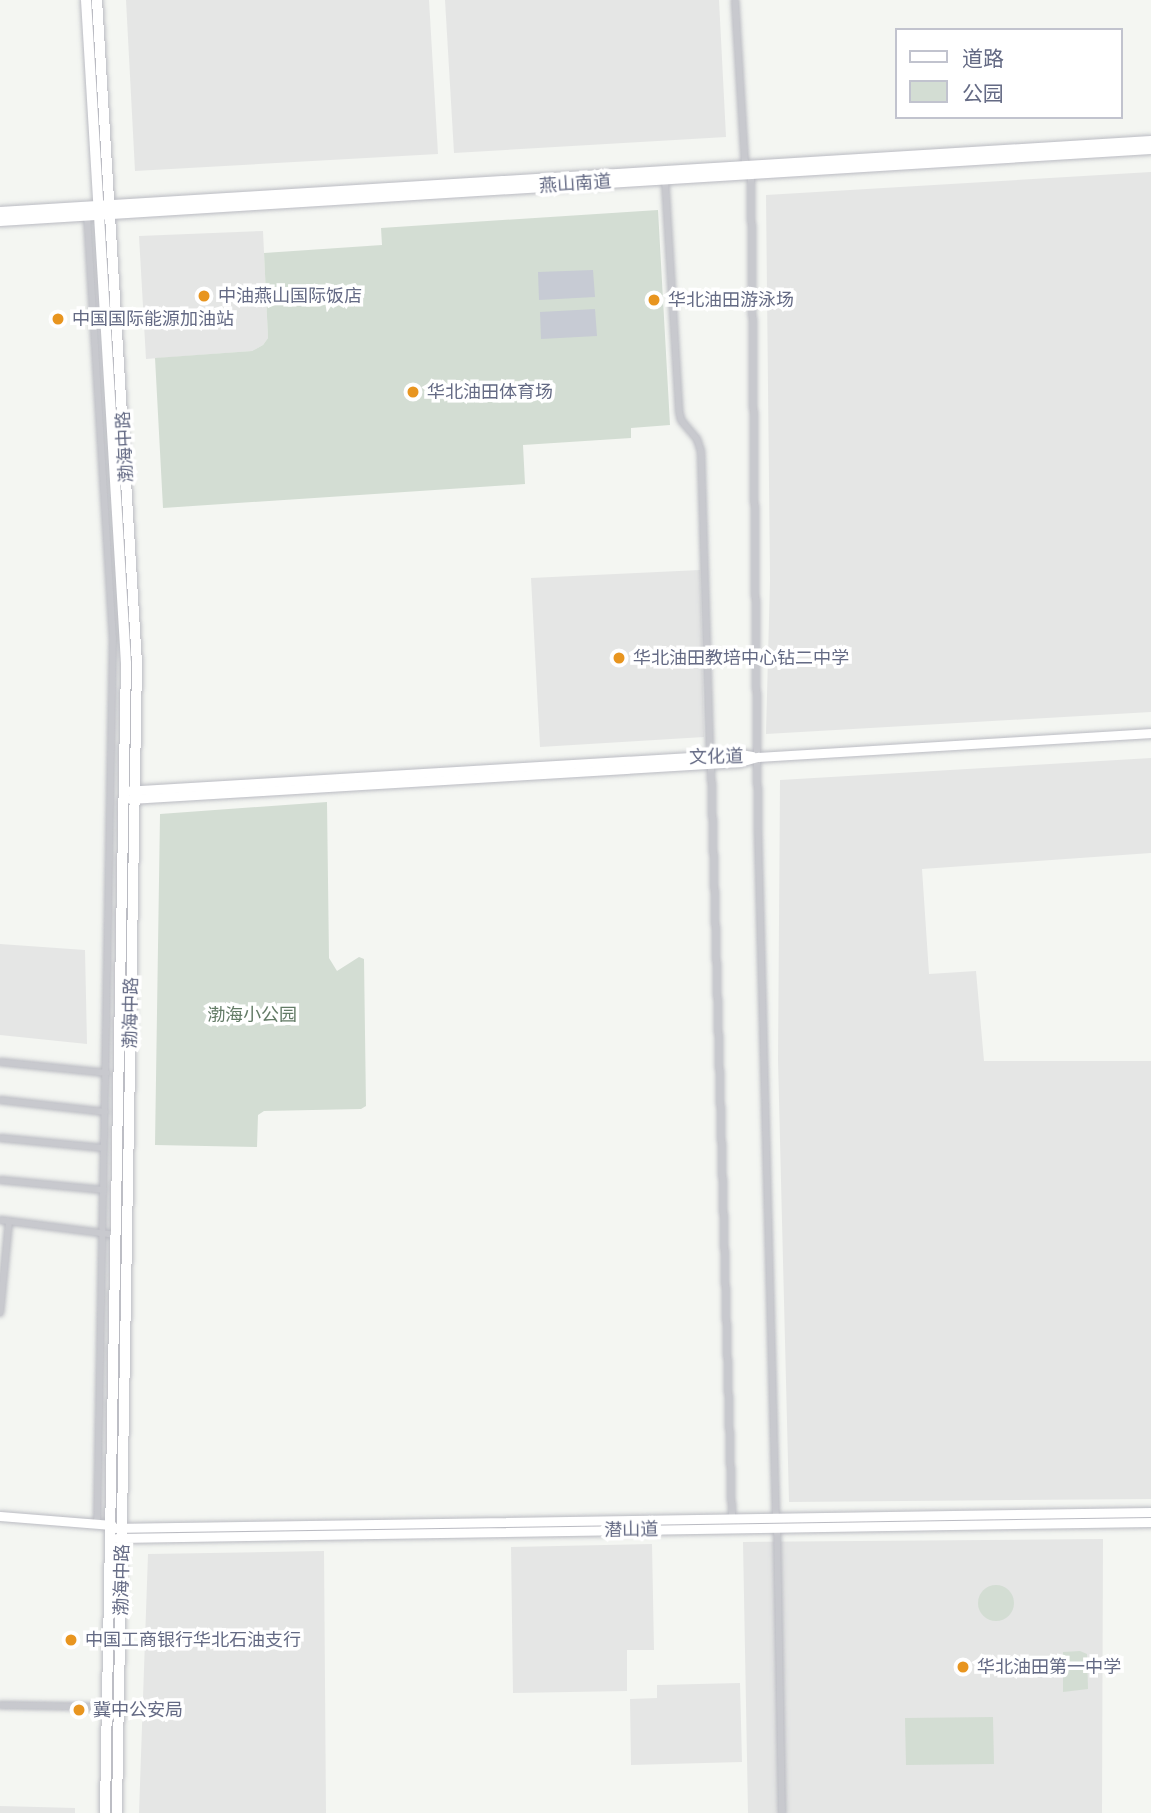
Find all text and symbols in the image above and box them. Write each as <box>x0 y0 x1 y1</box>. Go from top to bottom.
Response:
legend <box>895 28 1123 119</box>
text: 道路 <box>962 47 1004 72</box>
text: 公园 <box>962 82 1004 107</box>
street label: 燕山南道 <box>538 171 612 197</box>
place label: 中油燕山国际饭店 <box>218 285 362 307</box>
marker: 中油燕山国际饭店 <box>196 288 212 304</box>
place label: 华北油田游泳场 <box>668 289 794 311</box>
marker: 华北油田游泳场 <box>646 292 662 308</box>
place label: 中国国际能源加油站 <box>72 308 234 330</box>
marker: 中国国际能源加油站 <box>50 311 66 327</box>
place label: 华北油田体育场 <box>427 381 553 403</box>
marker: 华北油田体育场 <box>405 384 421 400</box>
street label: 渤海中路 <box>112 410 138 484</box>
place label: 华北油田教培中心钻二中学 <box>633 647 849 669</box>
marker: 华北油田教培中心钻二中学 <box>611 650 627 666</box>
street label: 文化道 <box>689 746 743 768</box>
street label: 渤海中路 <box>120 977 142 1049</box>
park label: 渤海小公园 <box>207 1004 297 1026</box>
street label: 潜山道 <box>604 1519 658 1541</box>
street label: 渤海中路 <box>111 1544 133 1616</box>
place label: 中国工商银行华北石油支行 <box>85 1629 301 1651</box>
marker: 中国工商银行华北石油支行 <box>63 1632 79 1648</box>
place label: 华北油田第一中学 <box>977 1656 1121 1678</box>
marker: 华北油田第一中学 <box>955 1659 971 1675</box>
place label: 冀中公安局 <box>93 1699 183 1721</box>
marker: 冀中公安局 <box>71 1702 87 1718</box>

